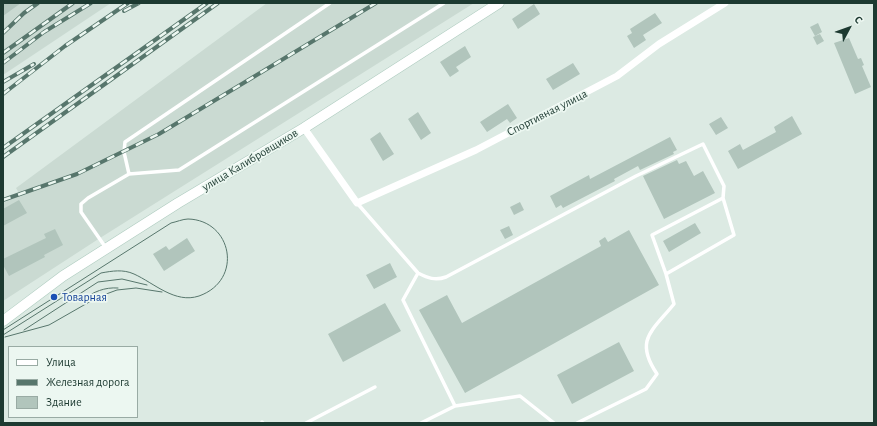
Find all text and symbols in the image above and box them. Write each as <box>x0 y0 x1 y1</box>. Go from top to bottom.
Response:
north arrow <box>829 8 869 48</box>
text: С <box>852 14 865 26</box>
street label: Спортивная улица <box>504 86 590 140</box>
street label: улица Калибровщиков <box>199 126 301 194</box>
place label: Товарная <box>62 290 107 304</box>
marker: Товарная <box>49 292 59 302</box>
legend <box>8 346 138 418</box>
text: Улица <box>46 356 76 368</box>
text: Железная дорога <box>46 376 130 388</box>
text: Здание <box>46 396 82 408</box>

